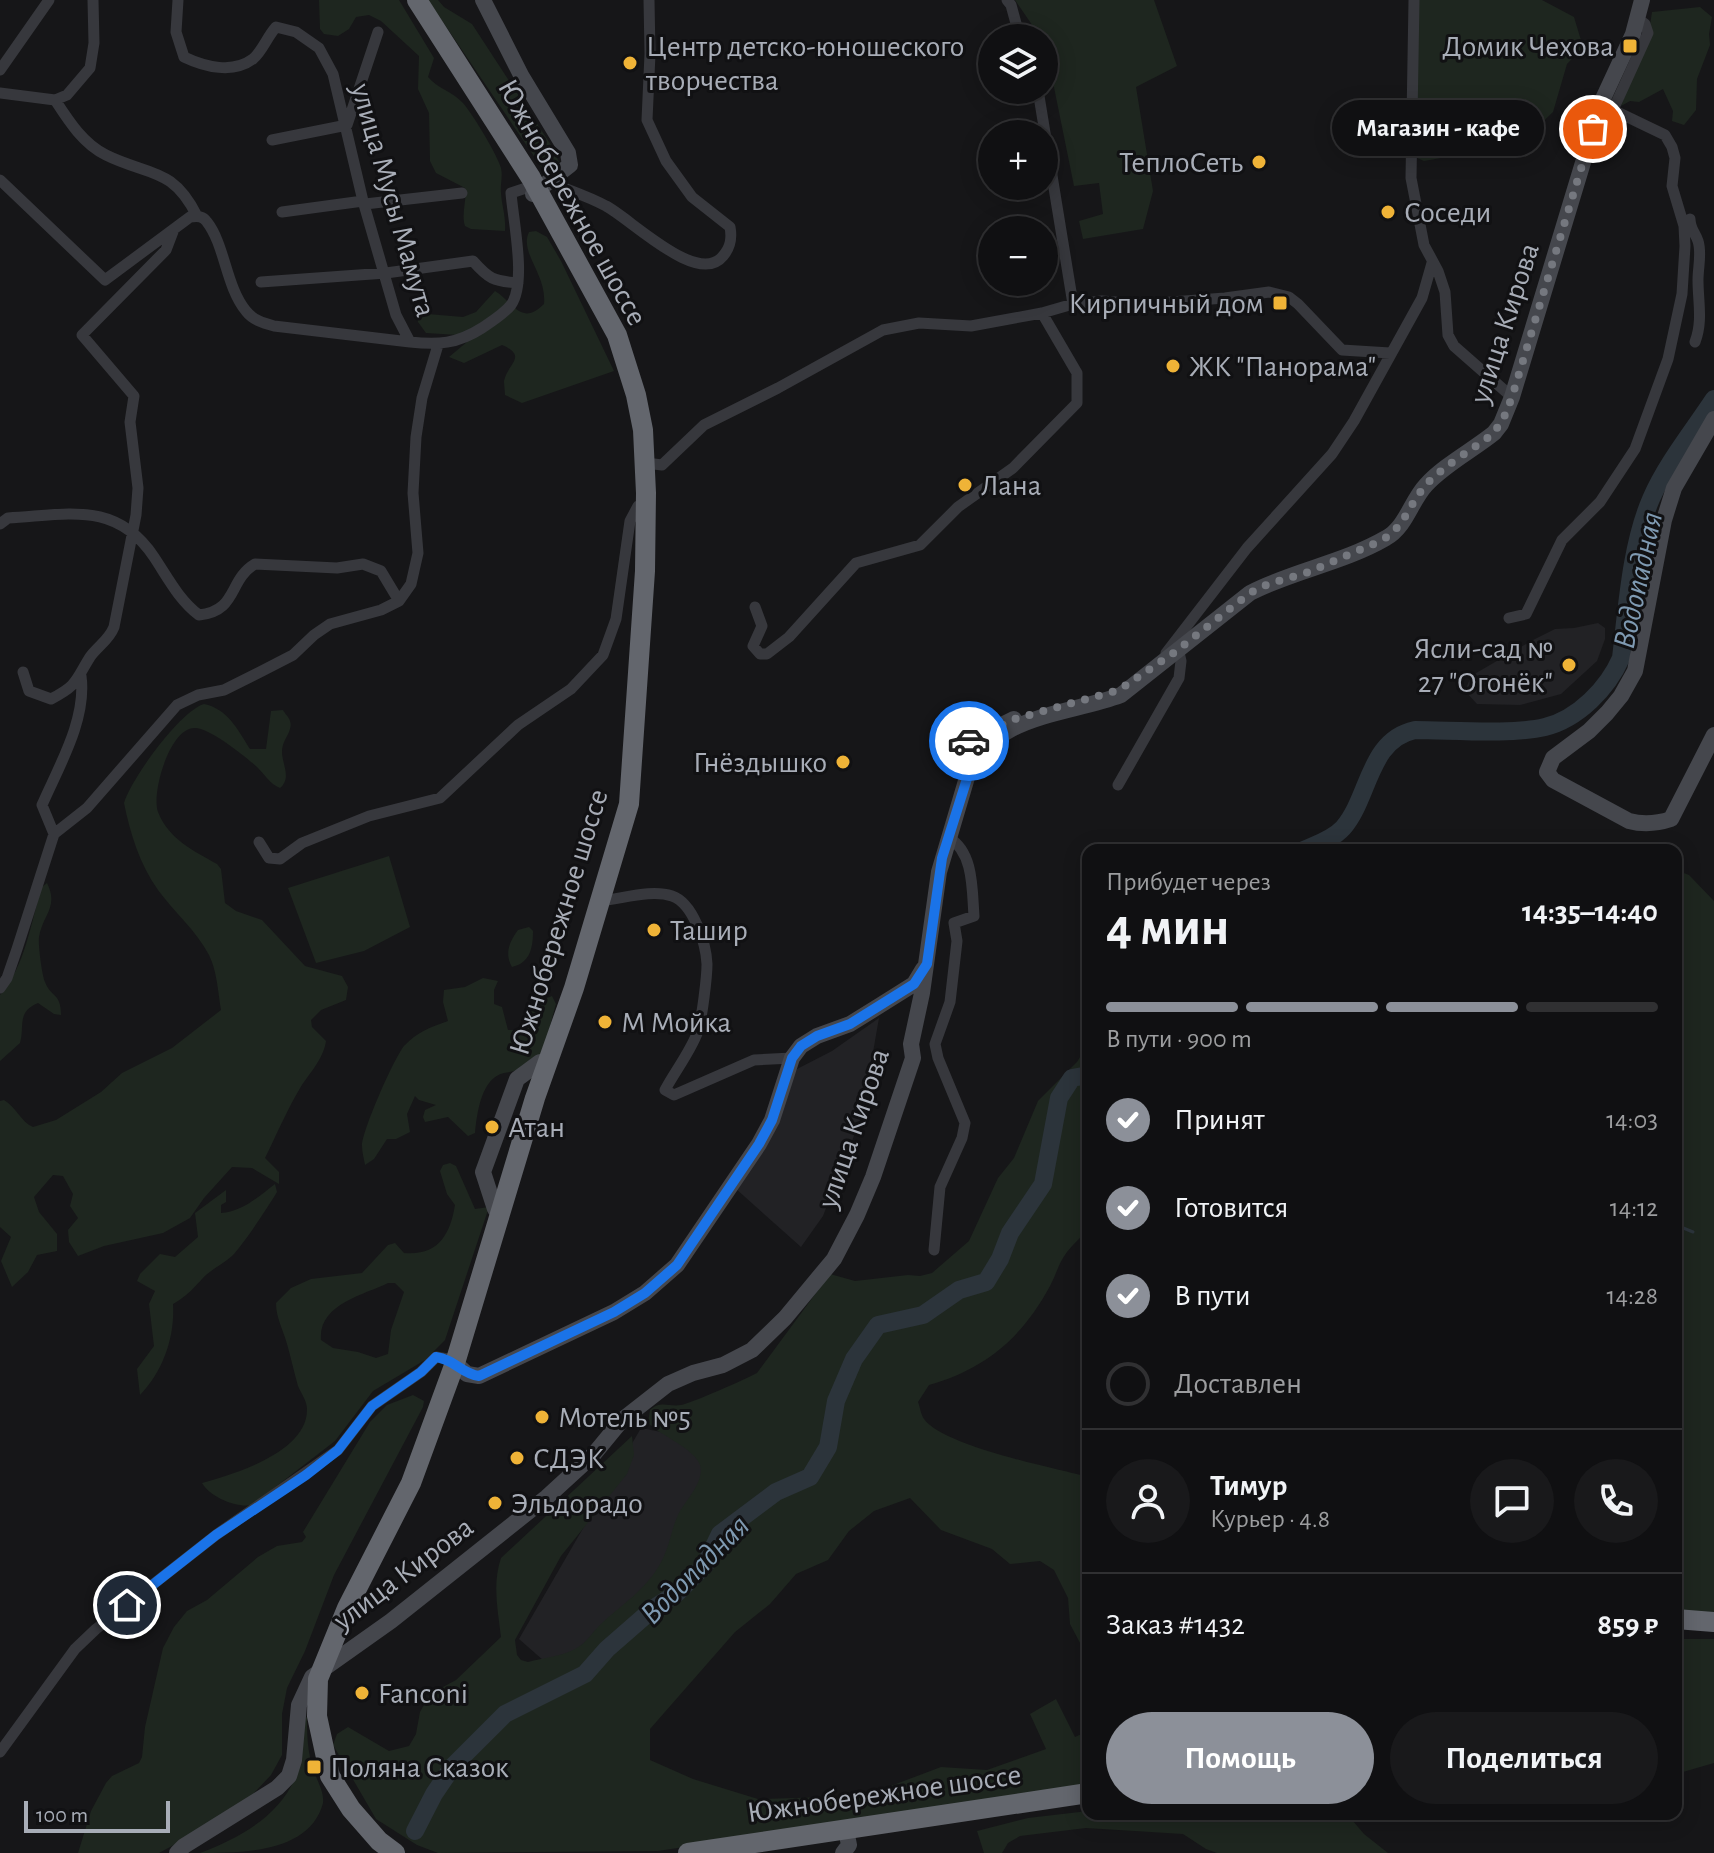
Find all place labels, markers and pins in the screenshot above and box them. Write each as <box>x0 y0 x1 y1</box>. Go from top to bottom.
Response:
place label: Центр детско-юношеского творчества <box>645 32 964 96</box>
place label: Домик Чехова <box>1442 32 1614 62</box>
marker: Домик Чехова <box>1621 37 1639 55</box>
marker: Центр детско-юношеского творчества <box>621 54 639 72</box>
pin <box>1559 95 1627 163</box>
callout: Магазин - кафе <box>1333 101 1545 157</box>
place label: ТеплоСеть <box>1119 148 1243 178</box>
marker: ТеплоСеть <box>1250 153 1268 171</box>
place label: Соседи <box>1404 198 1491 228</box>
marker: Соседи <box>1379 203 1397 221</box>
place label: Кирпичный дом <box>1069 289 1264 319</box>
marker: Кирпичный дом <box>1271 294 1289 312</box>
place label: ЖК "Панорама" <box>1189 352 1376 382</box>
marker: ЖК "Панорама" <box>1164 357 1182 375</box>
place label: Лана <box>981 471 1041 501</box>
marker: Лана <box>956 476 974 494</box>
place label: Ясли-сад № 27 "Огонёк" <box>1414 634 1553 698</box>
marker: Ясли-сад № 27 "Огонёк" <box>1560 656 1578 674</box>
place label: Гнёздышко <box>693 748 827 778</box>
marker: Гнёздышко <box>834 753 852 771</box>
place label: Ташир <box>670 916 748 946</box>
marker: Ташир <box>645 921 663 939</box>
place label: М Мойка <box>621 1008 731 1038</box>
marker: М Мойка <box>596 1013 614 1031</box>
place label: Атан <box>508 1113 565 1143</box>
marker: Атан <box>483 1118 501 1136</box>
place label: Мотель №5 <box>558 1403 691 1433</box>
marker: Мотель №5 <box>533 1408 551 1426</box>
place label: СДЭК <box>533 1444 604 1474</box>
marker: СДЭК <box>508 1449 526 1467</box>
place label: Эльдорадо <box>511 1489 643 1519</box>
marker: Эльдорадо <box>486 1494 504 1512</box>
pin <box>93 1571 161 1639</box>
place label: Fanconi <box>378 1679 468 1709</box>
marker: Fanconi <box>353 1684 371 1702</box>
place label: Поляна Сказок <box>330 1753 509 1783</box>
marker: Поляна Сказок <box>305 1758 323 1776</box>

